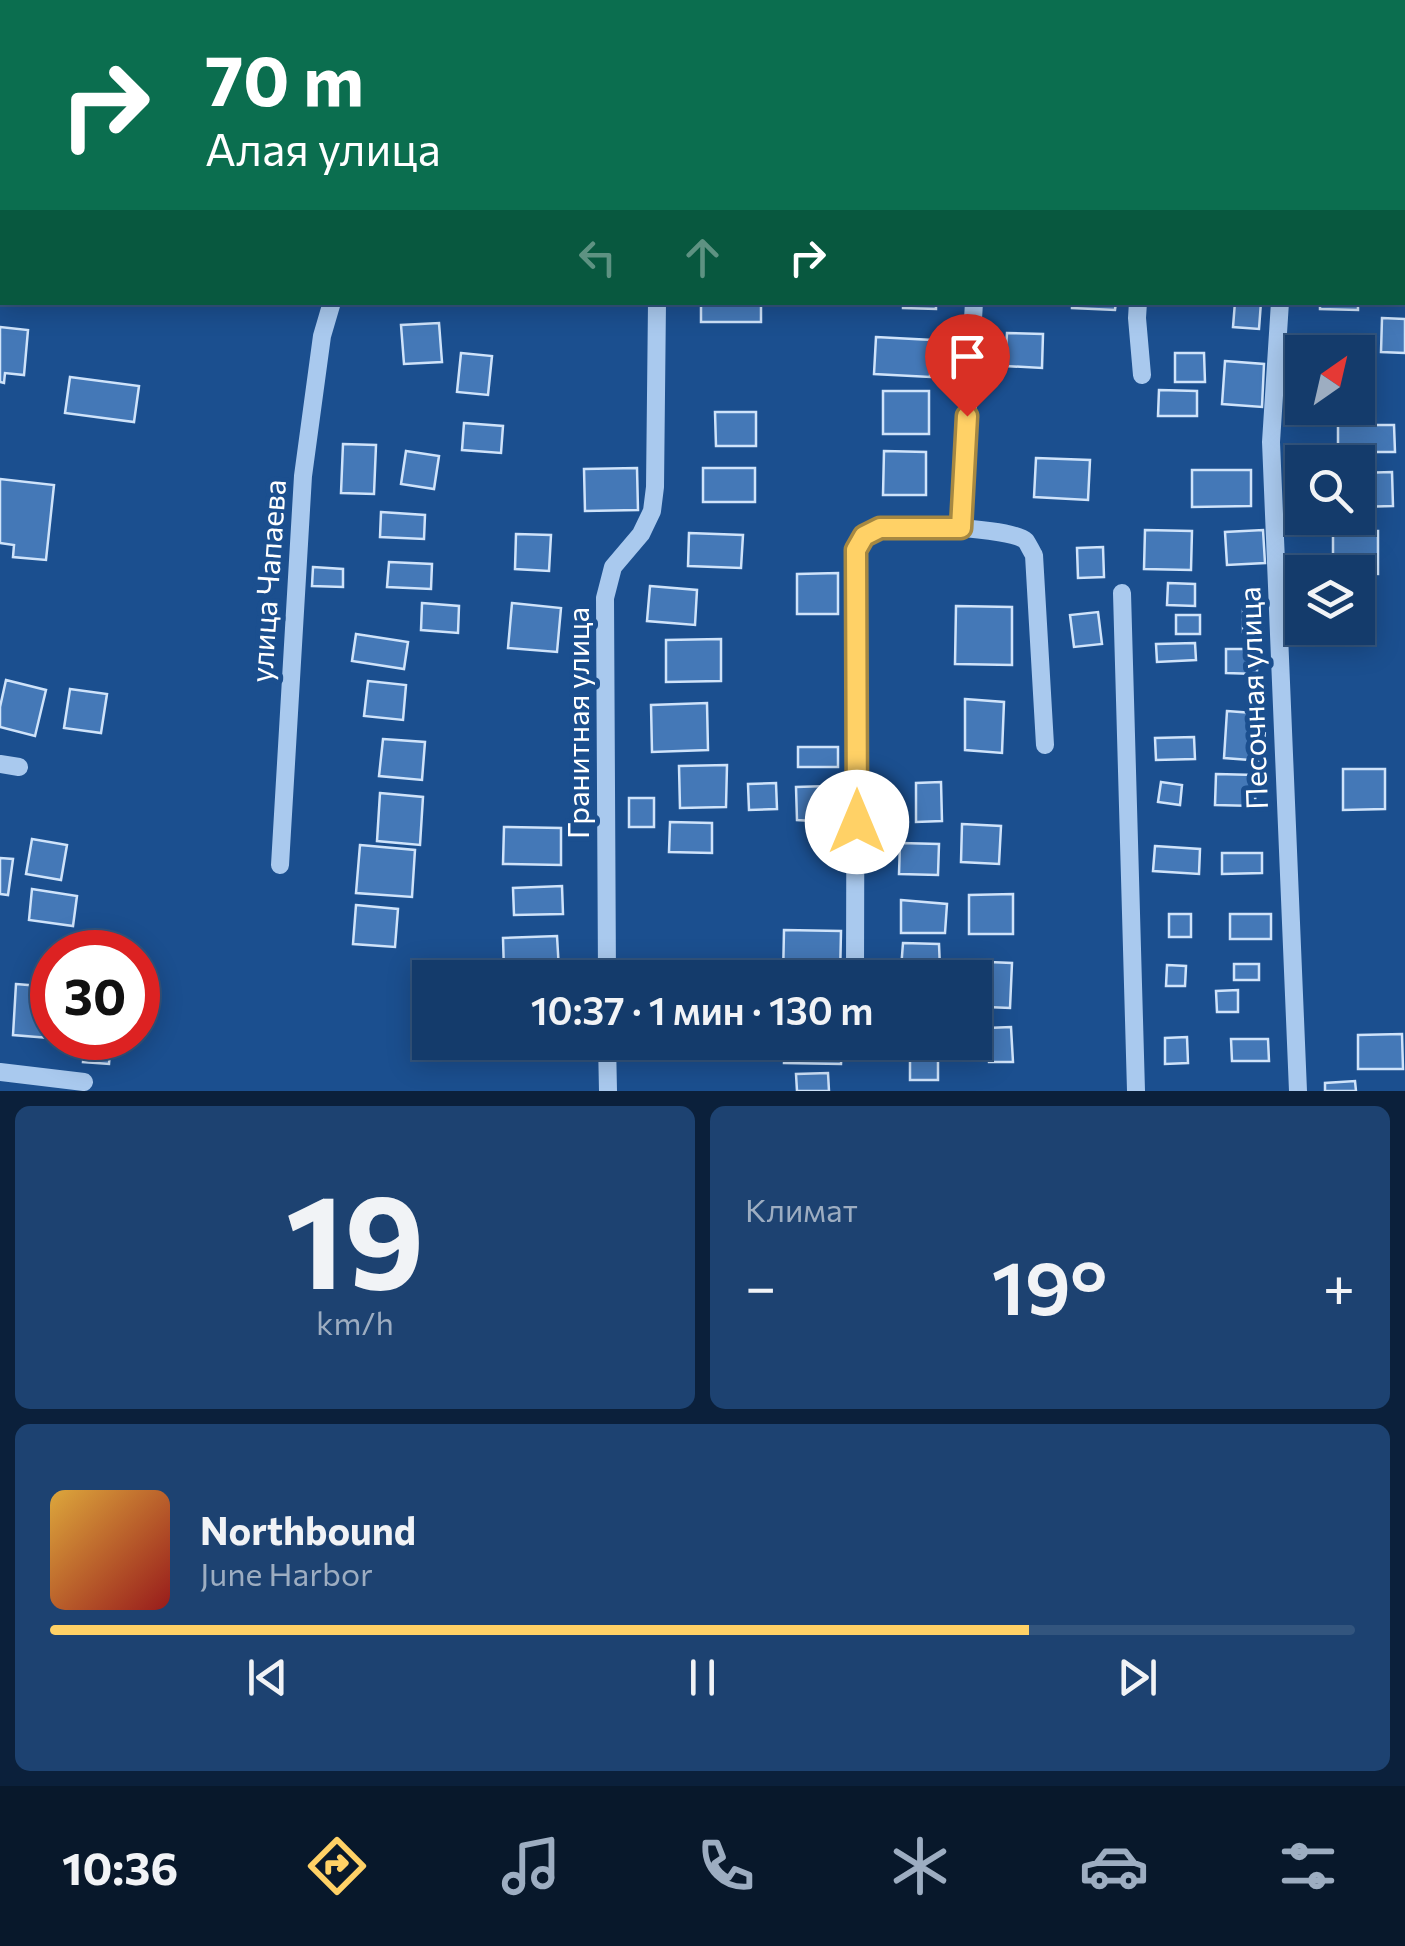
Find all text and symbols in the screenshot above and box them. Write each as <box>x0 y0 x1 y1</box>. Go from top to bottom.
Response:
text: 70 m <box>205 35 364 120</box>
icon: right <box>40 40 170 170</box>
text: Алая улица <box>205 120 441 175</box>
icon: left <box>570 230 625 285</box>
icon: ahead <box>675 230 730 285</box>
icon: right <box>780 230 835 285</box>
pin <box>925 314 1010 417</box>
icon: arrive <box>940 329 995 384</box>
north arrow <box>1285 335 1375 425</box>
map controls <box>1285 335 1375 645</box>
button: search <box>1285 445 1375 535</box>
street label: улица Чапаева <box>241 478 292 684</box>
button: layers <box>1285 555 1375 645</box>
street label: Песочная улица <box>1229 586 1274 810</box>
street label: Гранитная улица <box>558 607 595 839</box>
position arrow <box>805 770 909 874</box>
speed limit sign: 30 <box>30 930 160 1060</box>
text: 10:37 · 1 мин · 130 m <box>531 986 873 1033</box>
text: 19 <box>285 1157 425 1316</box>
text: Климат <box>745 1189 858 1229</box>
text: 19° <box>991 1239 1107 1330</box>
text: − <box>745 1251 776 1318</box>
text: + <box>1323 1251 1355 1318</box>
text: km/h <box>316 1302 394 1342</box>
text: Northbound <box>200 1506 416 1553</box>
text: June Harbor <box>200 1553 373 1593</box>
icon: previous <box>240 1650 295 1705</box>
icon: pause <box>675 1650 730 1705</box>
icon: next <box>1110 1650 1165 1705</box>
icon: directions <box>302 1831 372 1901</box>
icon: music <box>496 1831 566 1901</box>
icon: phone <box>691 1831 761 1901</box>
icon: climate <box>885 1831 955 1901</box>
icon: car <box>1079 1831 1149 1901</box>
icon: filters <box>1273 1831 1343 1901</box>
text: 10:36 <box>62 1839 178 1894</box>

